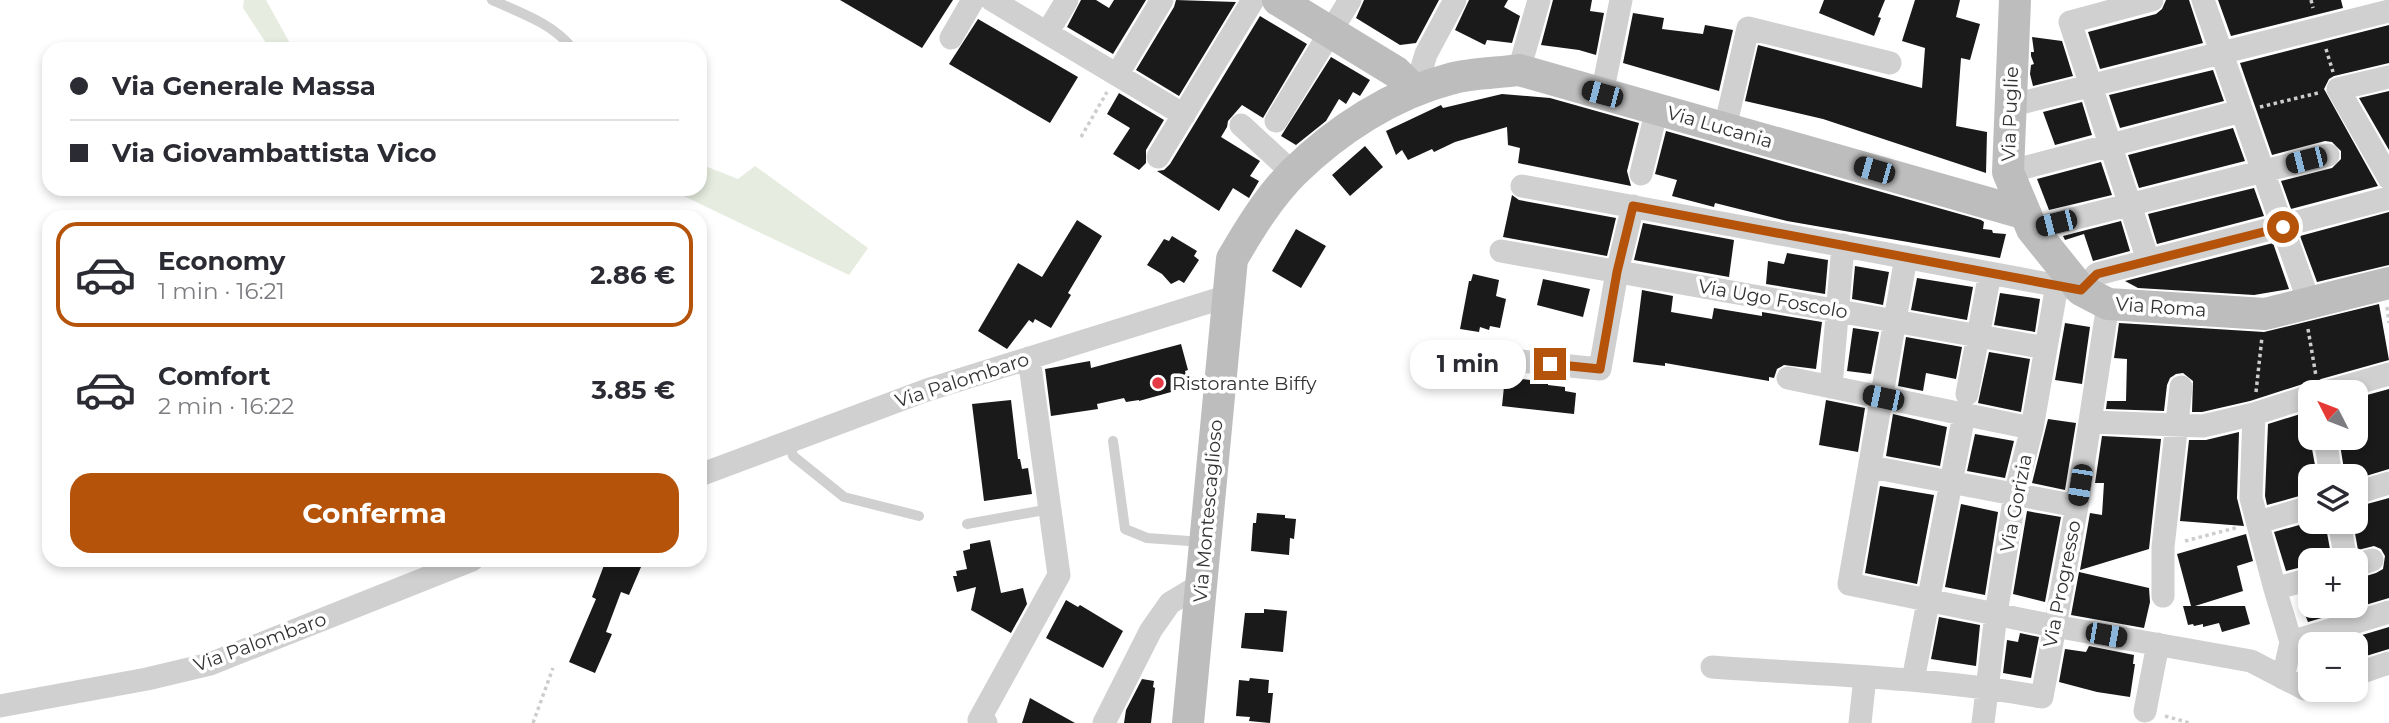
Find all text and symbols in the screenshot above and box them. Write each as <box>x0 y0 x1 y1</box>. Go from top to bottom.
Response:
street label: Via Puglie <box>1997 66 2023 162</box>
text: Via Generale Massa <box>112 70 376 102</box>
car <box>1579 78 1626 110</box>
street label: Via Lucania <box>1664 101 1776 153</box>
text: Via Giovambattista Vico <box>112 137 437 169</box>
car <box>2284 145 2329 175</box>
car <box>1851 154 1898 186</box>
car <box>2034 208 2079 238</box>
route start <box>2267 211 2299 243</box>
icon: car <box>74 243 137 306</box>
text: Economy <box>158 245 285 277</box>
text: 2.86 € <box>590 259 675 291</box>
street label: Via Ugo Foscolo <box>1696 275 1850 323</box>
text: 1 min · 16:21 <box>158 277 285 305</box>
street label: Via Roma <box>2115 292 2207 322</box>
callout: 1 min <box>1410 340 1526 388</box>
street label: Via Palombaro <box>892 348 1032 412</box>
route end <box>1534 348 1566 380</box>
text: 1 min <box>1437 350 1499 378</box>
icon: car <box>74 358 137 421</box>
text: Comfort <box>158 360 270 392</box>
place label: Ristorante Biffy <box>1172 372 1317 395</box>
text: 3.85 € <box>591 374 675 406</box>
marker: Ristorante Biffy <box>1150 375 1166 391</box>
north arrow <box>2298 380 2368 450</box>
map controls <box>2298 380 2368 702</box>
car <box>1861 383 1906 413</box>
text: 2 min · 16:22 <box>158 392 294 420</box>
street label: Via Montescaglioso <box>1189 419 1227 603</box>
street label: Via Gorizia <box>1995 452 2037 554</box>
car <box>2067 463 2094 507</box>
button: layers <box>2298 464 2368 534</box>
button: Conferma <box>70 473 679 553</box>
street label: Via Progresso <box>2038 518 2086 650</box>
button: + <box>2298 548 2368 618</box>
street label: Via Palombaro <box>191 607 329 677</box>
car <box>2084 621 2129 649</box>
button: − <box>2298 632 2368 702</box>

